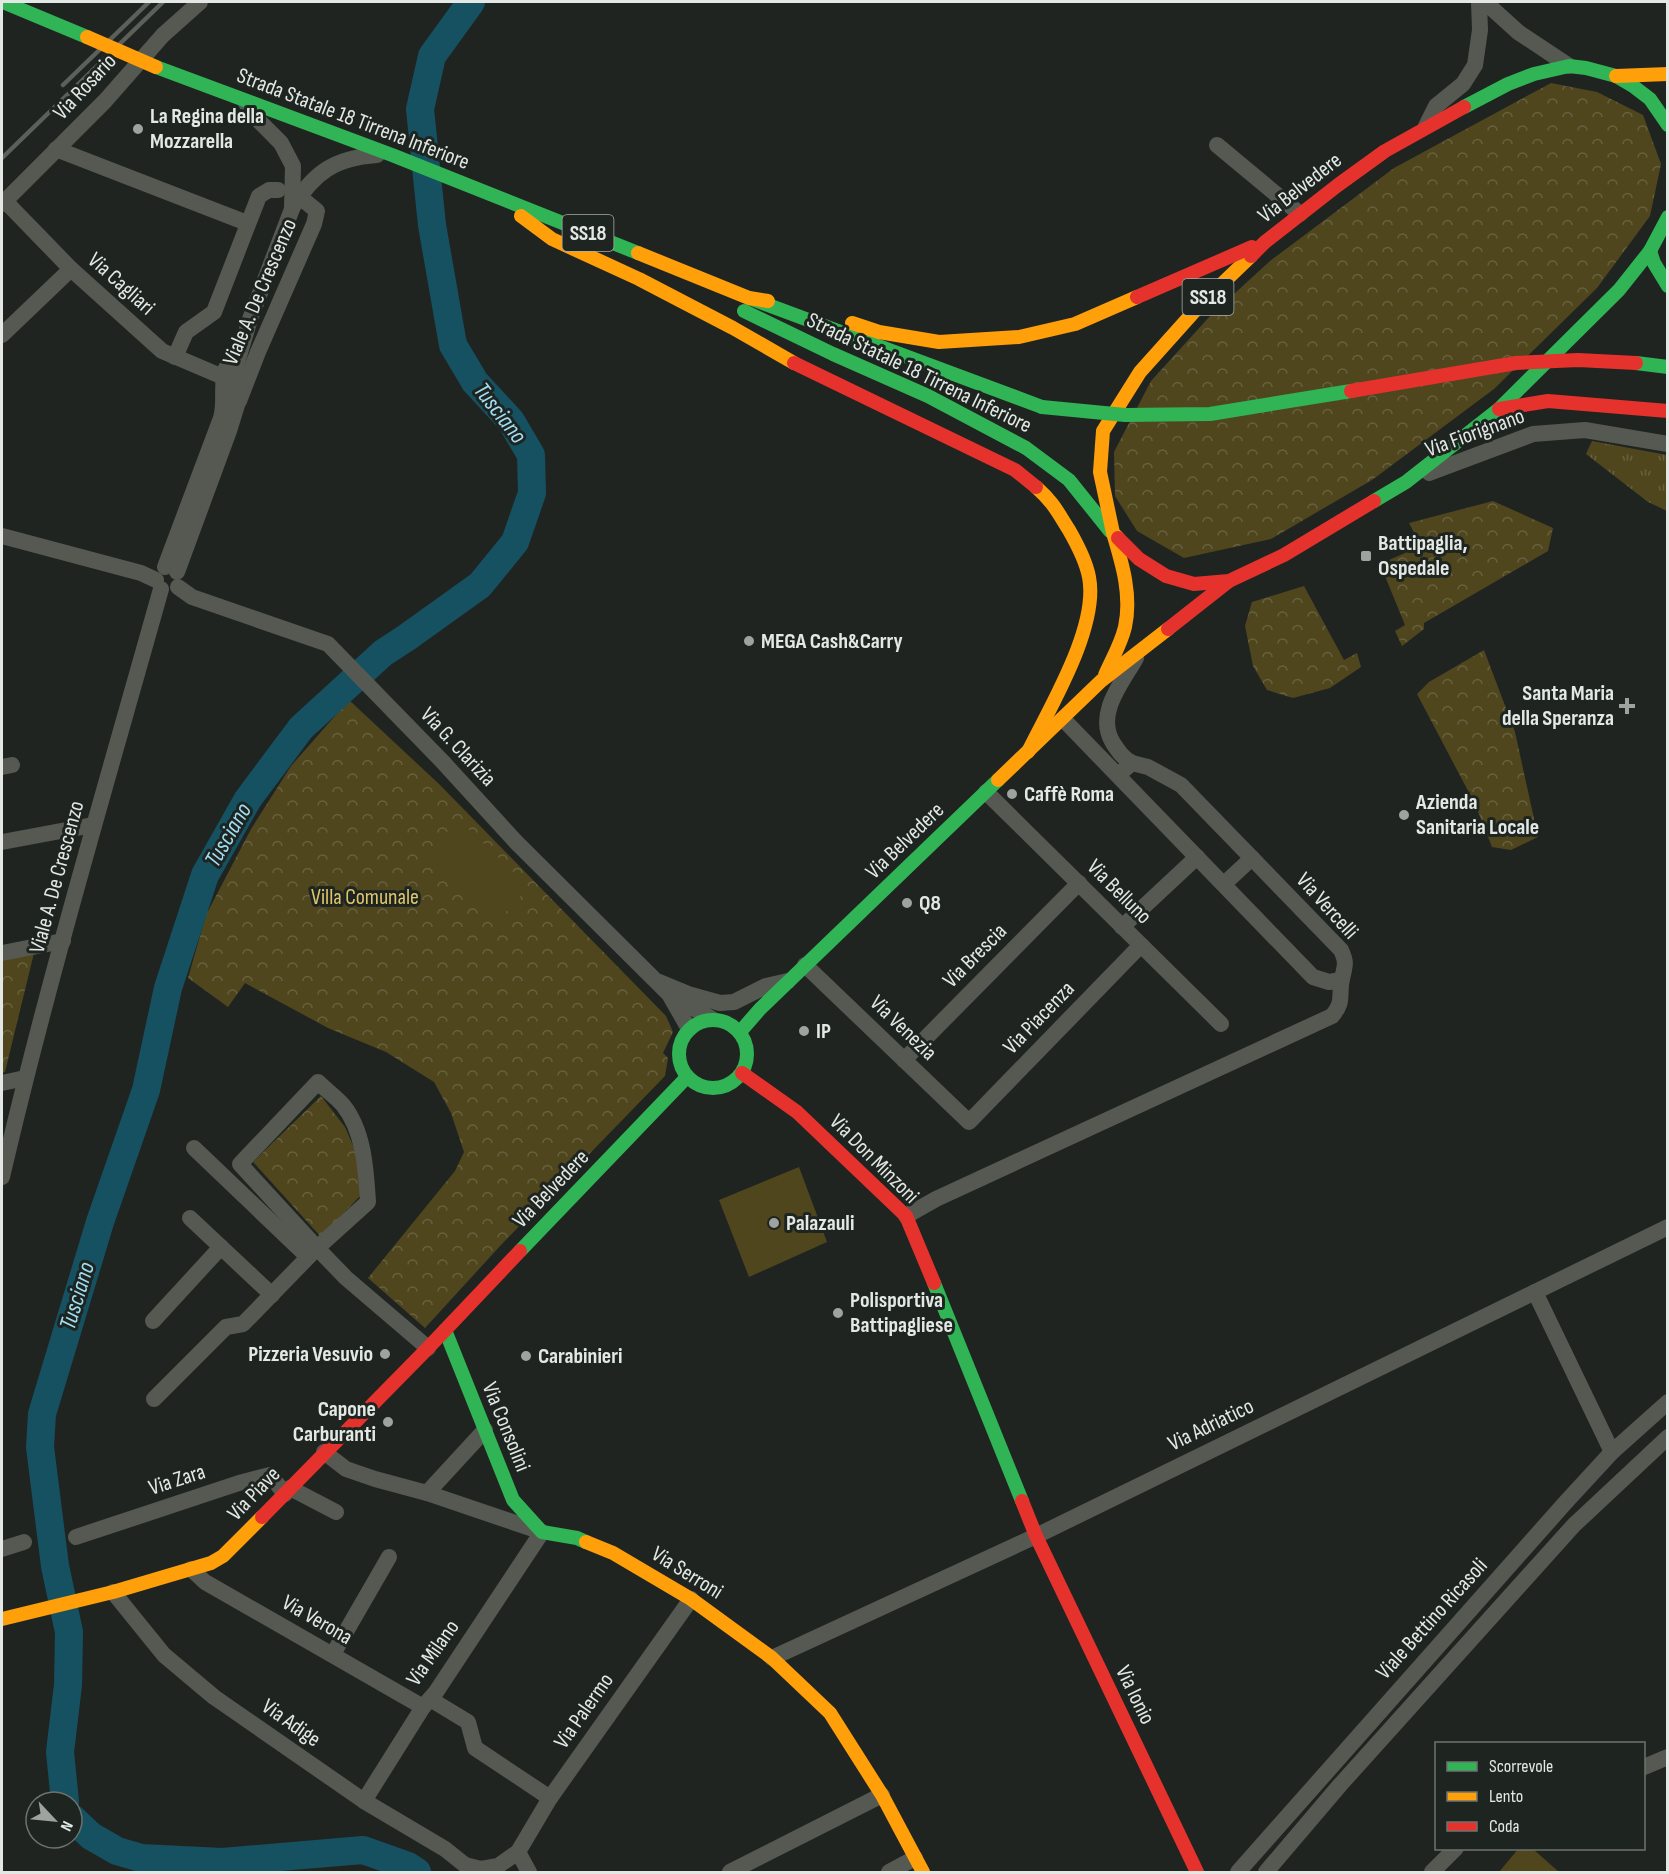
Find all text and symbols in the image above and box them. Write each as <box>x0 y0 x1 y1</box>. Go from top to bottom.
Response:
street label: Via Rosario <box>48 48 122 126</box>
street label: Strada Statale 18 Tirrena Inferiore <box>233 62 473 176</box>
place label: La Regina della Mozzarella <box>150 103 264 155</box>
marker: La Regina della Mozzarella <box>131 122 145 136</box>
street label: Via Belvedere <box>1253 147 1347 229</box>
street label: Viale A. De Crescenzo <box>217 215 303 369</box>
road number: SS18 <box>562 215 614 251</box>
street label: Via Cagliari <box>82 247 160 321</box>
road number: SS18 <box>1182 279 1234 315</box>
street label: Strada Statale 18 Tirrena Inferiore <box>802 307 1036 439</box>
water label: Tusciano <box>467 377 533 449</box>
street label: Via Fiorignano <box>1422 403 1528 463</box>
place label: Battipaglia, Ospedale <box>1378 530 1468 582</box>
marker: Battipaglia, Ospedale <box>1359 549 1373 563</box>
place label: MEGA Cash&Carry <box>761 628 903 655</box>
marker: MEGA Cash&Carry <box>742 634 756 648</box>
place label: Santa Maria della Speranza <box>1502 680 1614 732</box>
marker: Santa Maria della Speranza <box>1618 697 1636 715</box>
street label: Via G. Clarizia <box>414 702 502 792</box>
place label: Caffè Roma <box>1024 781 1114 808</box>
marker: Caffè Roma <box>1005 787 1019 801</box>
place label: Azienda Sanitaria Locale <box>1415 789 1539 841</box>
street label: Via Belvedere <box>860 797 950 885</box>
street label: Viale A. De Crescenzo <box>24 798 90 956</box>
water label: Tusciano <box>198 798 258 872</box>
marker: Azienda Sanitaria Locale <box>1397 808 1411 822</box>
street label: Via Belluno <box>1081 854 1157 930</box>
street label: Via Vercelli <box>1290 867 1364 945</box>
park label: Villa Comunale <box>311 884 419 911</box>
place label: Q8 <box>919 890 941 917</box>
marker: Q8 <box>900 896 914 910</box>
street label: Via Brescia <box>937 918 1013 994</box>
street label: Via Piacenza <box>998 976 1080 1060</box>
street label: Via Venezia <box>864 990 942 1066</box>
place label: IP <box>816 1018 831 1045</box>
marker: IP <box>797 1024 811 1038</box>
street label: Via Don Minzoni <box>824 1109 924 1209</box>
street label: Via Belvedere <box>507 1144 595 1234</box>
place label: Palazauli <box>786 1210 854 1237</box>
marker: Palazauli <box>767 1216 781 1230</box>
water label: Tusciano <box>53 1258 101 1333</box>
place label: Polisportiva Battipagliese <box>850 1287 953 1339</box>
marker: Polisportiva Battipagliese <box>831 1306 845 1320</box>
place label: Pizzeria Vesuvio <box>248 1341 373 1368</box>
place label: Carabinieri <box>538 1343 623 1370</box>
marker: Pizzeria Vesuvio <box>378 1347 392 1361</box>
marker: Carabinieri <box>519 1349 533 1363</box>
street label: Via Consolini <box>476 1378 536 1476</box>
street label: Via Adriatico <box>1164 1393 1258 1457</box>
place label: Capone Carburanti <box>293 1396 376 1448</box>
marker: Capone Carburanti <box>381 1415 395 1429</box>
street label: Via Zara <box>145 1458 209 1502</box>
street label: Via Piave <box>222 1461 286 1527</box>
street label: Via Serroni <box>646 1541 728 1605</box>
street label: Viale Bettino Ricasoli <box>1370 1553 1494 1685</box>
street label: Via Verona <box>277 1589 357 1651</box>
street label: Via Milano <box>401 1615 465 1691</box>
street label: Via Ionio <box>1109 1661 1161 1729</box>
street label: Via Palermo <box>548 1668 620 1754</box>
street label: Via Adige <box>256 1693 326 1753</box>
legend <box>1435 1742 1645 1850</box>
text: Scorrevole <box>1489 1756 1553 1777</box>
text: Lento <box>1489 1786 1523 1807</box>
north arrow <box>24 1790 84 1850</box>
text: Coda <box>1489 1816 1520 1837</box>
text: N <box>56 1818 77 1834</box>

